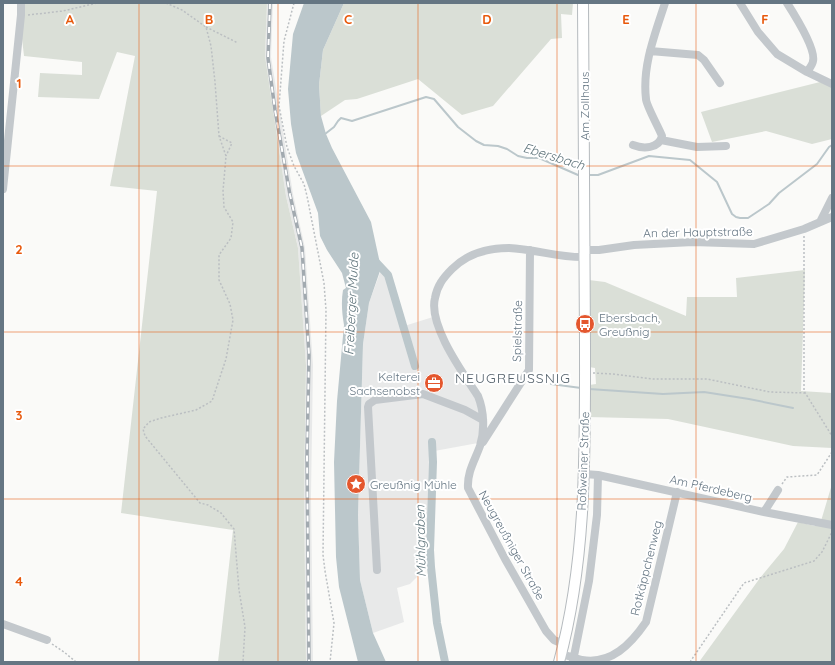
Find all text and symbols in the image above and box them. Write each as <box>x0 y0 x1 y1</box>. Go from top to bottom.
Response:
text: A <box>66 11 75 27</box>
text: B <box>205 11 213 27</box>
text: C <box>344 11 352 27</box>
text: D <box>482 11 492 27</box>
text: E <box>622 11 630 27</box>
text: F <box>761 11 769 27</box>
street label: Am Zollhaus <box>577 71 592 140</box>
text: 1 <box>16 75 22 91</box>
water label: Ebersbach <box>521 139 587 173</box>
street label: An der Hauptstraße <box>643 224 753 240</box>
text: 2 <box>15 241 23 257</box>
water label: Freiberger Mulde <box>340 252 362 355</box>
street label: Spielstraße <box>509 300 525 362</box>
place label: Ebersbach, Greußnig <box>599 310 660 339</box>
bus stop icon: Ebersbach, Greußnig <box>574 313 596 335</box>
place label: Kelterei Sachsenobst <box>349 369 420 398</box>
district label: NEUGREUSSNIG <box>455 369 571 387</box>
office icon: Kelterei Sachsenobst <box>423 372 445 394</box>
text: 3 <box>16 407 23 423</box>
street label: Roßweiner Straße <box>574 411 592 511</box>
street label: Am Pferdeberg <box>668 471 754 505</box>
place icon: Greußnig Mühle <box>345 473 367 495</box>
place label: Greußnig Mühle <box>370 477 457 492</box>
street label: Neugreußniger Straße <box>476 488 548 603</box>
water label: Mühlgraben <box>411 504 429 577</box>
street label: Rotkäppchenweg <box>627 519 665 617</box>
text: 4 <box>15 573 23 589</box>

